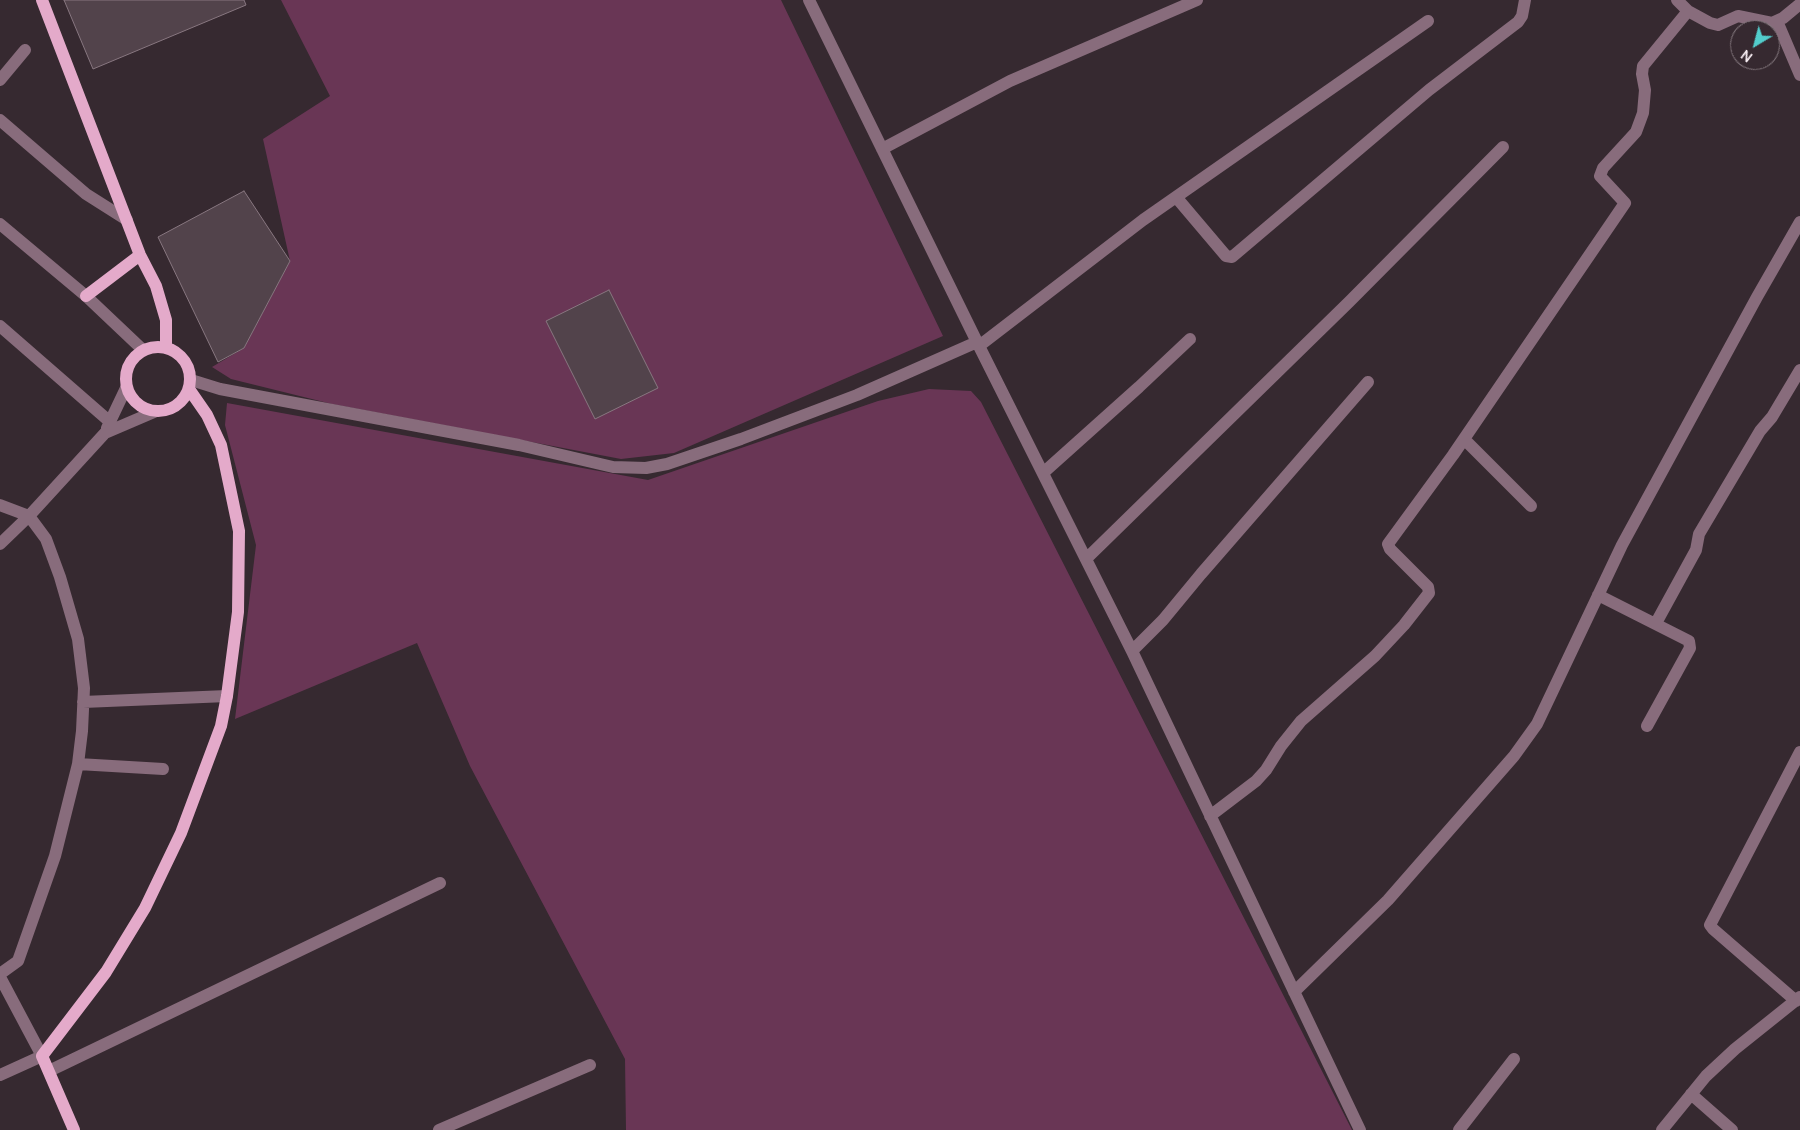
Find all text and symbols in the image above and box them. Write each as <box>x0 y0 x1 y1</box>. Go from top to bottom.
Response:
north arrow <box>1730 20 1780 70</box>
text: N <box>1737 46 1756 67</box>

